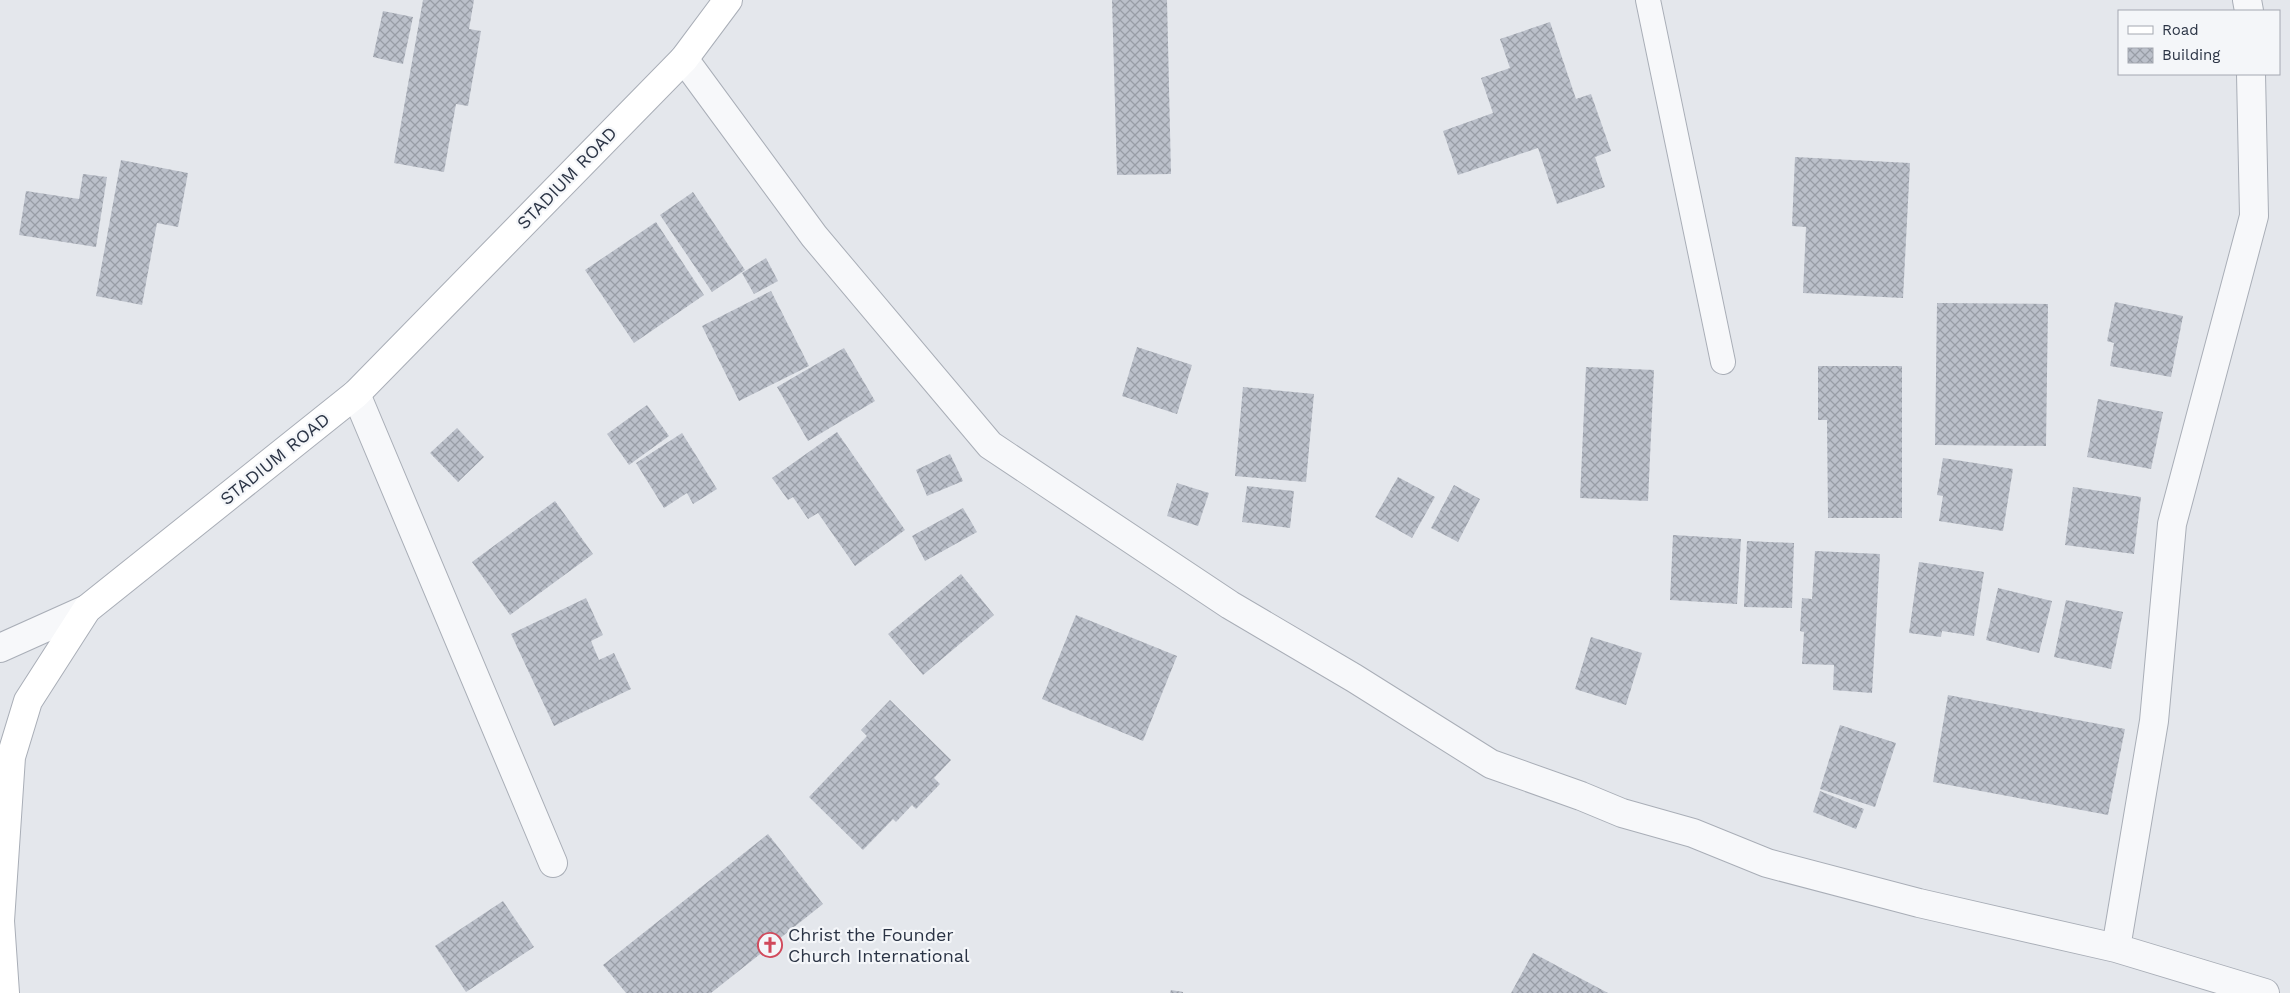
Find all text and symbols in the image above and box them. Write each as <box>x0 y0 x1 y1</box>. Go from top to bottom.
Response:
legend <box>2118 10 2280 75</box>
text: Road <box>2162 21 2199 39</box>
text: Building <box>2162 46 2220 64</box>
street label: STADIUM ROAD <box>512 122 621 233</box>
street label: STADIUM ROAD <box>216 408 334 509</box>
place label: Christ the Founder Church International <box>788 924 970 966</box>
church icon: Christ the Founder Church International <box>757 932 783 958</box>

